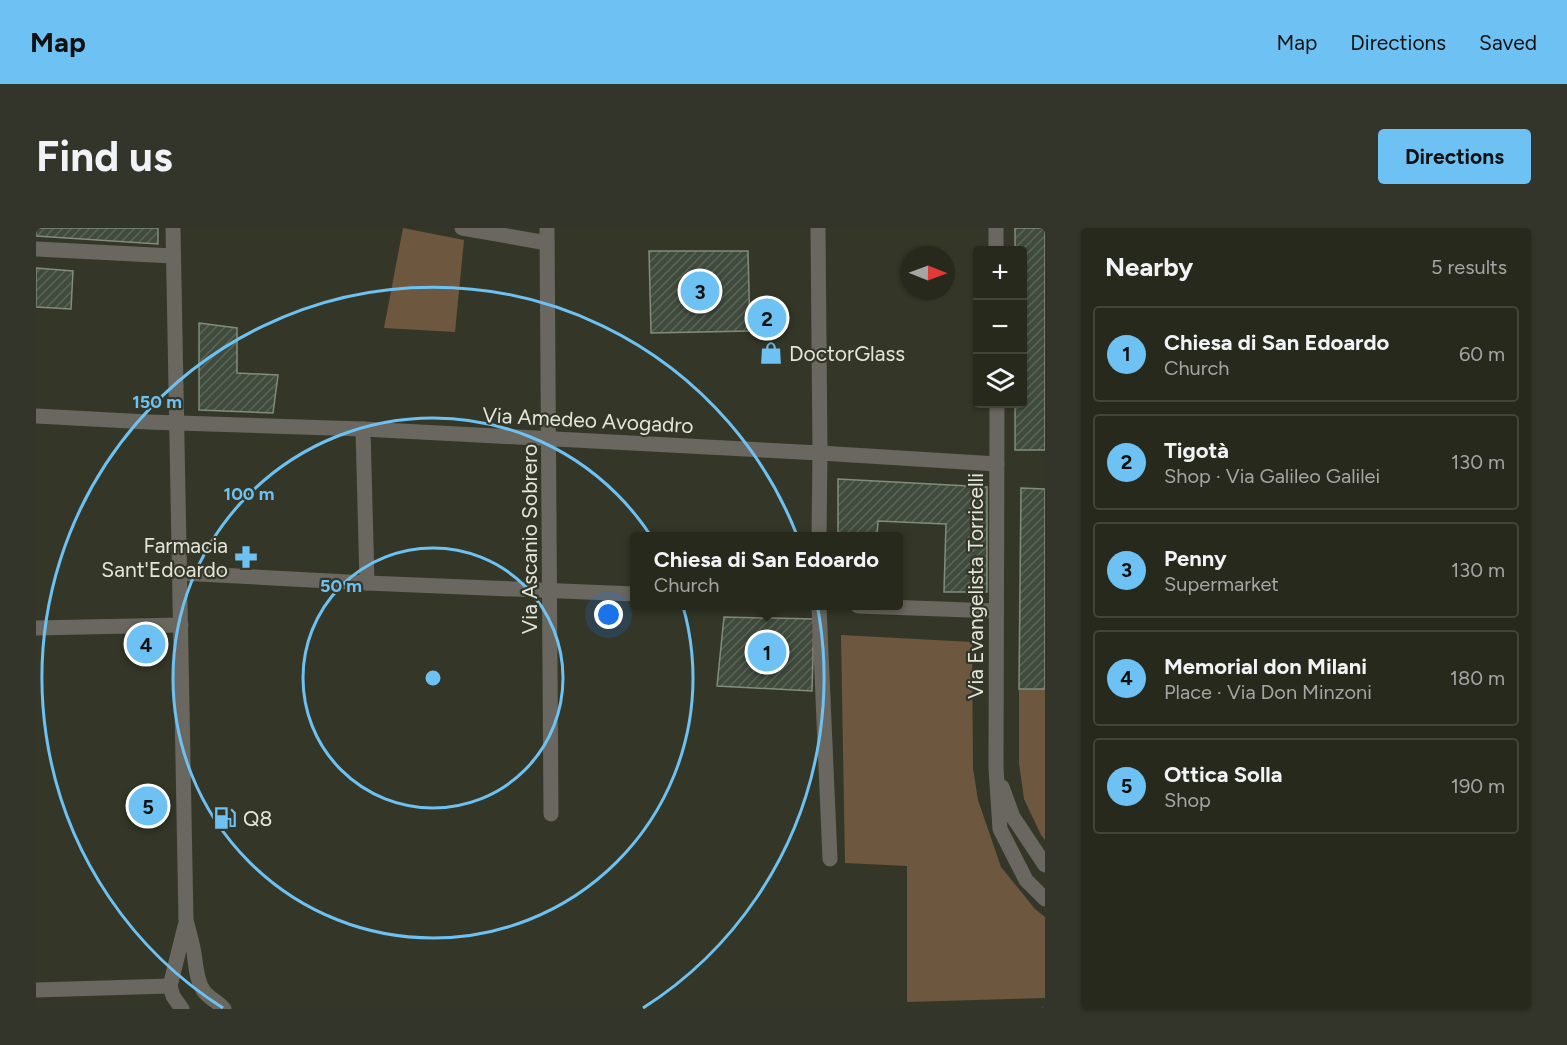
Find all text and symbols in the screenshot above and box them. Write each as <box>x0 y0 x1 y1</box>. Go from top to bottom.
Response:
text: Map <box>30 25 86 59</box>
text: Map <box>1276 30 1317 55</box>
text: Directions <box>1350 30 1446 55</box>
text: Saved <box>1479 30 1537 55</box>
button: Directions <box>1378 129 1531 184</box>
text: Find us <box>36 131 173 182</box>
north arrow <box>901 246 955 300</box>
map controls <box>973 246 1027 408</box>
button: + <box>973 246 1027 300</box>
text: Nearby <box>1105 251 1193 283</box>
text: 5 results <box>1431 255 1507 279</box>
pin: 3 <box>680 268 720 314</box>
pin: 2 <box>748 296 786 340</box>
button: − <box>973 300 1027 354</box>
text: Chiesa di San Edoardo <box>1164 329 1389 356</box>
shop icon: DoctorGlass <box>758 340 784 366</box>
place label: DoctorGlass <box>789 341 905 366</box>
text: 1 <box>1122 342 1131 366</box>
text: 60 m <box>1459 342 1505 366</box>
button: layers <box>973 354 1027 408</box>
text: Church <box>1164 356 1229 380</box>
text: 150 m <box>132 391 182 413</box>
street label: Via Amedeo Avogadro <box>482 402 694 438</box>
text: Tigotà <box>1164 437 1229 464</box>
street label: Via Ascanio Sobrero <box>517 444 542 634</box>
text: 2 <box>1121 450 1132 474</box>
text: 130 m <box>1451 450 1505 474</box>
text: Shop · Via Galileo Galilei <box>1164 464 1380 488</box>
street label: Via Evangelista Torricelli <box>963 473 988 699</box>
text: 100 m <box>224 483 274 505</box>
popup <box>630 532 903 610</box>
place label: Farmacia Sant'Edoardo <box>101 533 228 582</box>
pharmacy icon: Farmacia Sant'Edoardo <box>233 544 259 570</box>
text: Penny <box>1164 545 1227 572</box>
text: Chiesa di San Edoardo <box>654 546 879 573</box>
text: 3 <box>1121 558 1132 582</box>
text: 130 m <box>1451 558 1505 582</box>
text: Supermarket <box>1164 572 1279 596</box>
text: Church <box>654 573 719 597</box>
text: 50 m <box>320 575 362 597</box>
your location <box>594 600 623 629</box>
pin: 4 <box>126 622 166 666</box>
pin: 1 <box>748 630 786 674</box>
text: Memorial don Milani <box>1164 653 1367 680</box>
text: 4 <box>1120 666 1133 690</box>
text: 180 m <box>1450 666 1505 690</box>
centre of rings <box>423 668 443 688</box>
text: Place · Via Don Minzoni <box>1164 680 1372 704</box>
text: Ottica Solla <box>1164 761 1282 788</box>
text: 5 <box>1121 774 1132 798</box>
text: 190 m <box>1451 774 1505 798</box>
pin: 5 <box>128 784 168 828</box>
text: Shop <box>1164 788 1211 812</box>
fuel station icon: Q8 <box>212 805 238 831</box>
place label: Q8 <box>243 806 272 831</box>

